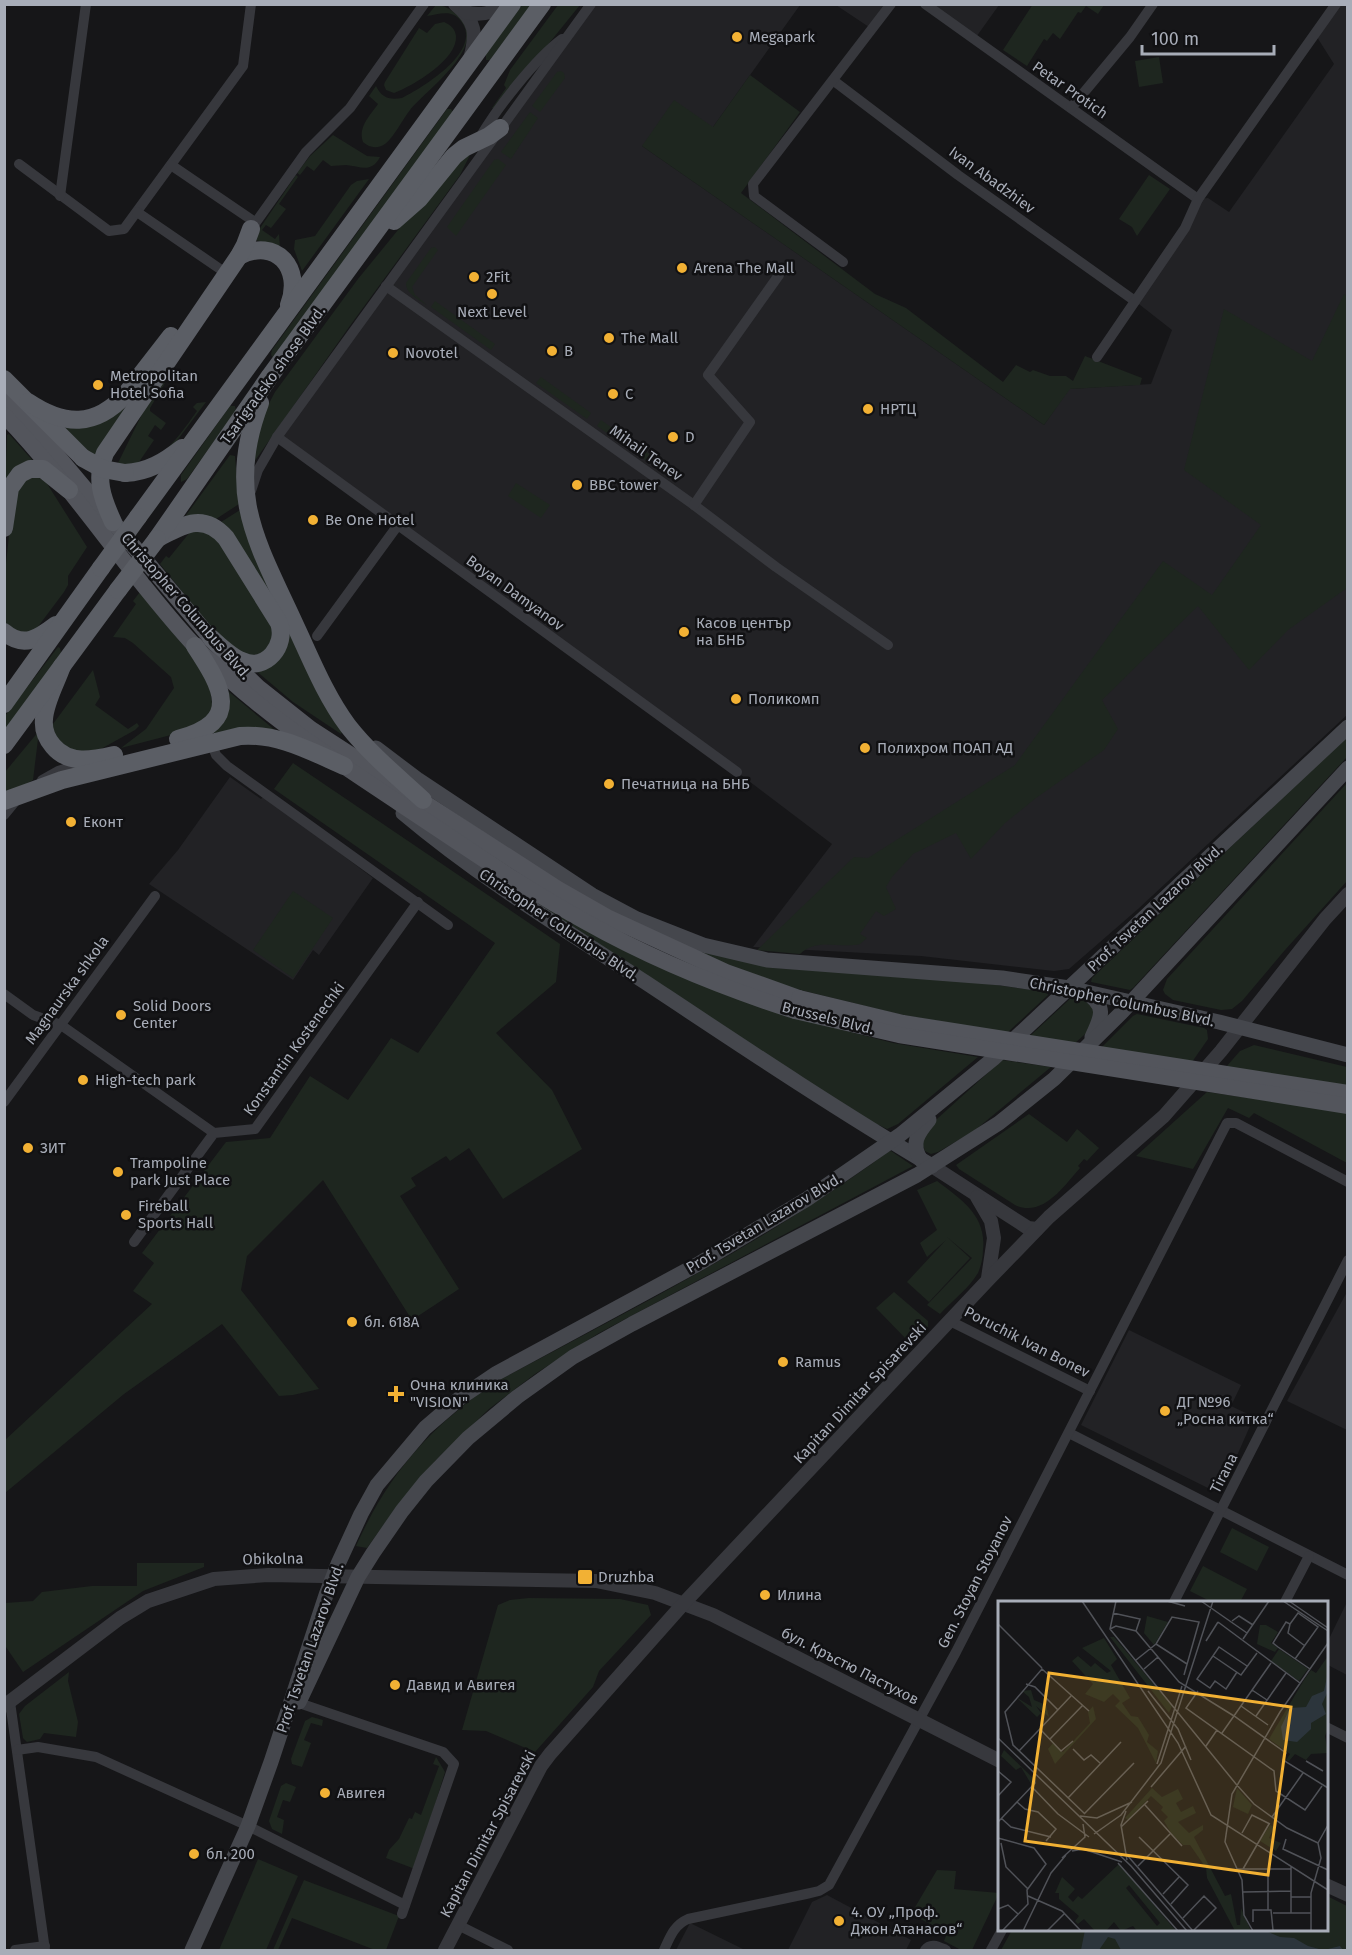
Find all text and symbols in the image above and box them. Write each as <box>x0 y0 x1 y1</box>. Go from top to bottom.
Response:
scale bar <box>1142 18 1274 56</box>
place label: Megapark <box>749 28 815 46</box>
text: 100 m <box>1151 28 1199 50</box>
marker: Megapark <box>730 30 744 44</box>
street label: Petar Protich <box>1029 57 1111 123</box>
street label: Ivan Abadzhiev <box>945 143 1039 218</box>
place label: Arena The Mall <box>694 259 795 277</box>
marker: Arena The Mall <box>675 261 689 275</box>
place label: 2Fit <box>486 268 510 286</box>
marker: 2Fit <box>467 270 481 284</box>
marker: Next Level <box>485 287 499 301</box>
street label: Tsarigradsko shose Blvd. <box>217 302 329 448</box>
place label: Next Level <box>457 303 528 321</box>
place label: The Mall <box>621 329 679 347</box>
marker: The Mall <box>602 331 616 345</box>
place label: B <box>564 342 573 360</box>
place label: Novotel <box>405 344 458 362</box>
marker: B <box>545 344 559 358</box>
marker: Novotel <box>386 346 400 360</box>
place label: Metropolitan Hotel Sofia <box>110 367 198 402</box>
marker: Metropolitan Hotel Sofia <box>91 378 105 392</box>
place label: C <box>625 385 634 403</box>
marker: C <box>606 387 620 401</box>
place label: НРТЦ <box>880 400 916 418</box>
marker: НРТЦ <box>861 402 875 416</box>
street label: Mihail Tenev <box>606 421 686 485</box>
place label: D <box>685 428 695 446</box>
marker: D <box>666 430 680 444</box>
place label: BBC tower <box>589 476 658 494</box>
marker: BBC tower <box>570 478 584 492</box>
place label: Be One Hotel <box>325 511 415 529</box>
marker: Be One Hotel <box>306 513 320 527</box>
street label: Christopher Columbus Blvd. <box>117 529 255 683</box>
street label: Boyan Damyanov <box>463 551 568 635</box>
place label: Касов център на БНБ <box>696 614 791 649</box>
marker: Касов център на БНБ <box>677 625 691 639</box>
place label: Поликомп <box>748 690 820 708</box>
marker: Поликомп <box>729 692 743 706</box>
place label: Полихром ПОАП АД <box>877 739 1013 757</box>
marker: Полихром ПОАП АД <box>858 741 872 755</box>
place label: Печатница на БНБ <box>621 775 750 793</box>
marker: Печатница на БНБ <box>602 777 616 791</box>
place label: Еконт <box>83 813 123 831</box>
marker: Еконт <box>64 815 78 829</box>
street label: Prof. Tsvetan Lazarov Blvd. <box>1084 841 1226 975</box>
street label: Christopher Columbus Blvd. <box>476 865 642 985</box>
street label: Magnaurska shkola <box>22 932 112 1048</box>
street label: Christopher Columbus Blvd. <box>1028 974 1216 1030</box>
street label: Konstantin Kostenechki <box>240 979 348 1119</box>
place label: Solid Doors Center <box>133 997 211 1032</box>
street label: Brussels Blvd. <box>780 998 876 1038</box>
marker: Solid Doors Center <box>114 1008 128 1022</box>
place label: High-tech park <box>95 1071 196 1089</box>
marker: High-tech park <box>76 1073 90 1087</box>
place label: ЗИТ <box>40 1139 66 1157</box>
marker: ЗИТ <box>21 1141 35 1155</box>
place label: Trampoline park Just Place <box>130 1154 230 1189</box>
marker: Trampoline park Just Place <box>111 1165 125 1179</box>
street label: Prof. Tsvetan Lazarov Blvd. <box>683 1169 845 1277</box>
place label: Fireball Sports Hall <box>138 1197 214 1232</box>
marker: Fireball Sports Hall <box>119 1208 133 1222</box>
street label: Рoruchik Ivan Bonev <box>961 1303 1093 1382</box>
place label: бл. 618А <box>364 1313 420 1331</box>
marker: бл. 618А <box>345 1315 359 1329</box>
street label: Kapitan Dimitar Spisarevski <box>790 1319 930 1467</box>
place label: Ramus <box>795 1353 841 1371</box>
marker: Ramus <box>776 1355 790 1369</box>
place label: Очна клиника "VISION" <box>410 1376 509 1411</box>
marker: Очна клиника "VISION" <box>387 1385 405 1403</box>
place label: ДГ №96 „Росна китка“ <box>1176 1393 1274 1428</box>
marker: ДГ №96 „Росна китка“ <box>1158 1404 1172 1418</box>
street label: Tirana <box>1206 1450 1242 1496</box>
street label: Gen. Stoyan Stoyanov <box>934 1512 1017 1651</box>
street label: Obikolna <box>242 1549 304 1569</box>
street label: Prof. Tsvetan Lazarov Blvd. <box>272 1561 348 1735</box>
marker: Druzhba <box>576 1568 594 1586</box>
place label: Druzhba <box>598 1568 654 1586</box>
place label: Илина <box>777 1586 822 1604</box>
marker: Илина <box>758 1588 772 1602</box>
inset map <box>998 1601 1328 1931</box>
street label: бул. Кръстю Пастухов <box>778 1623 922 1709</box>
place label: Давид и Авигея <box>406 1676 516 1694</box>
marker: Давид и Авигея <box>388 1678 402 1692</box>
street label: Kapitan Dimitar Spisarevski <box>436 1747 540 1921</box>
place label: Авигея <box>337 1784 385 1802</box>
marker: Авигея <box>318 1786 332 1800</box>
place label: бл. 200 <box>206 1845 255 1863</box>
marker: бл. 200 <box>187 1847 201 1861</box>
place label: 4. ОУ „Проф. Джон Атанасов“ <box>850 1903 962 1938</box>
marker: 4. ОУ „Проф. Джон Атанасов“ <box>832 1914 846 1928</box>

